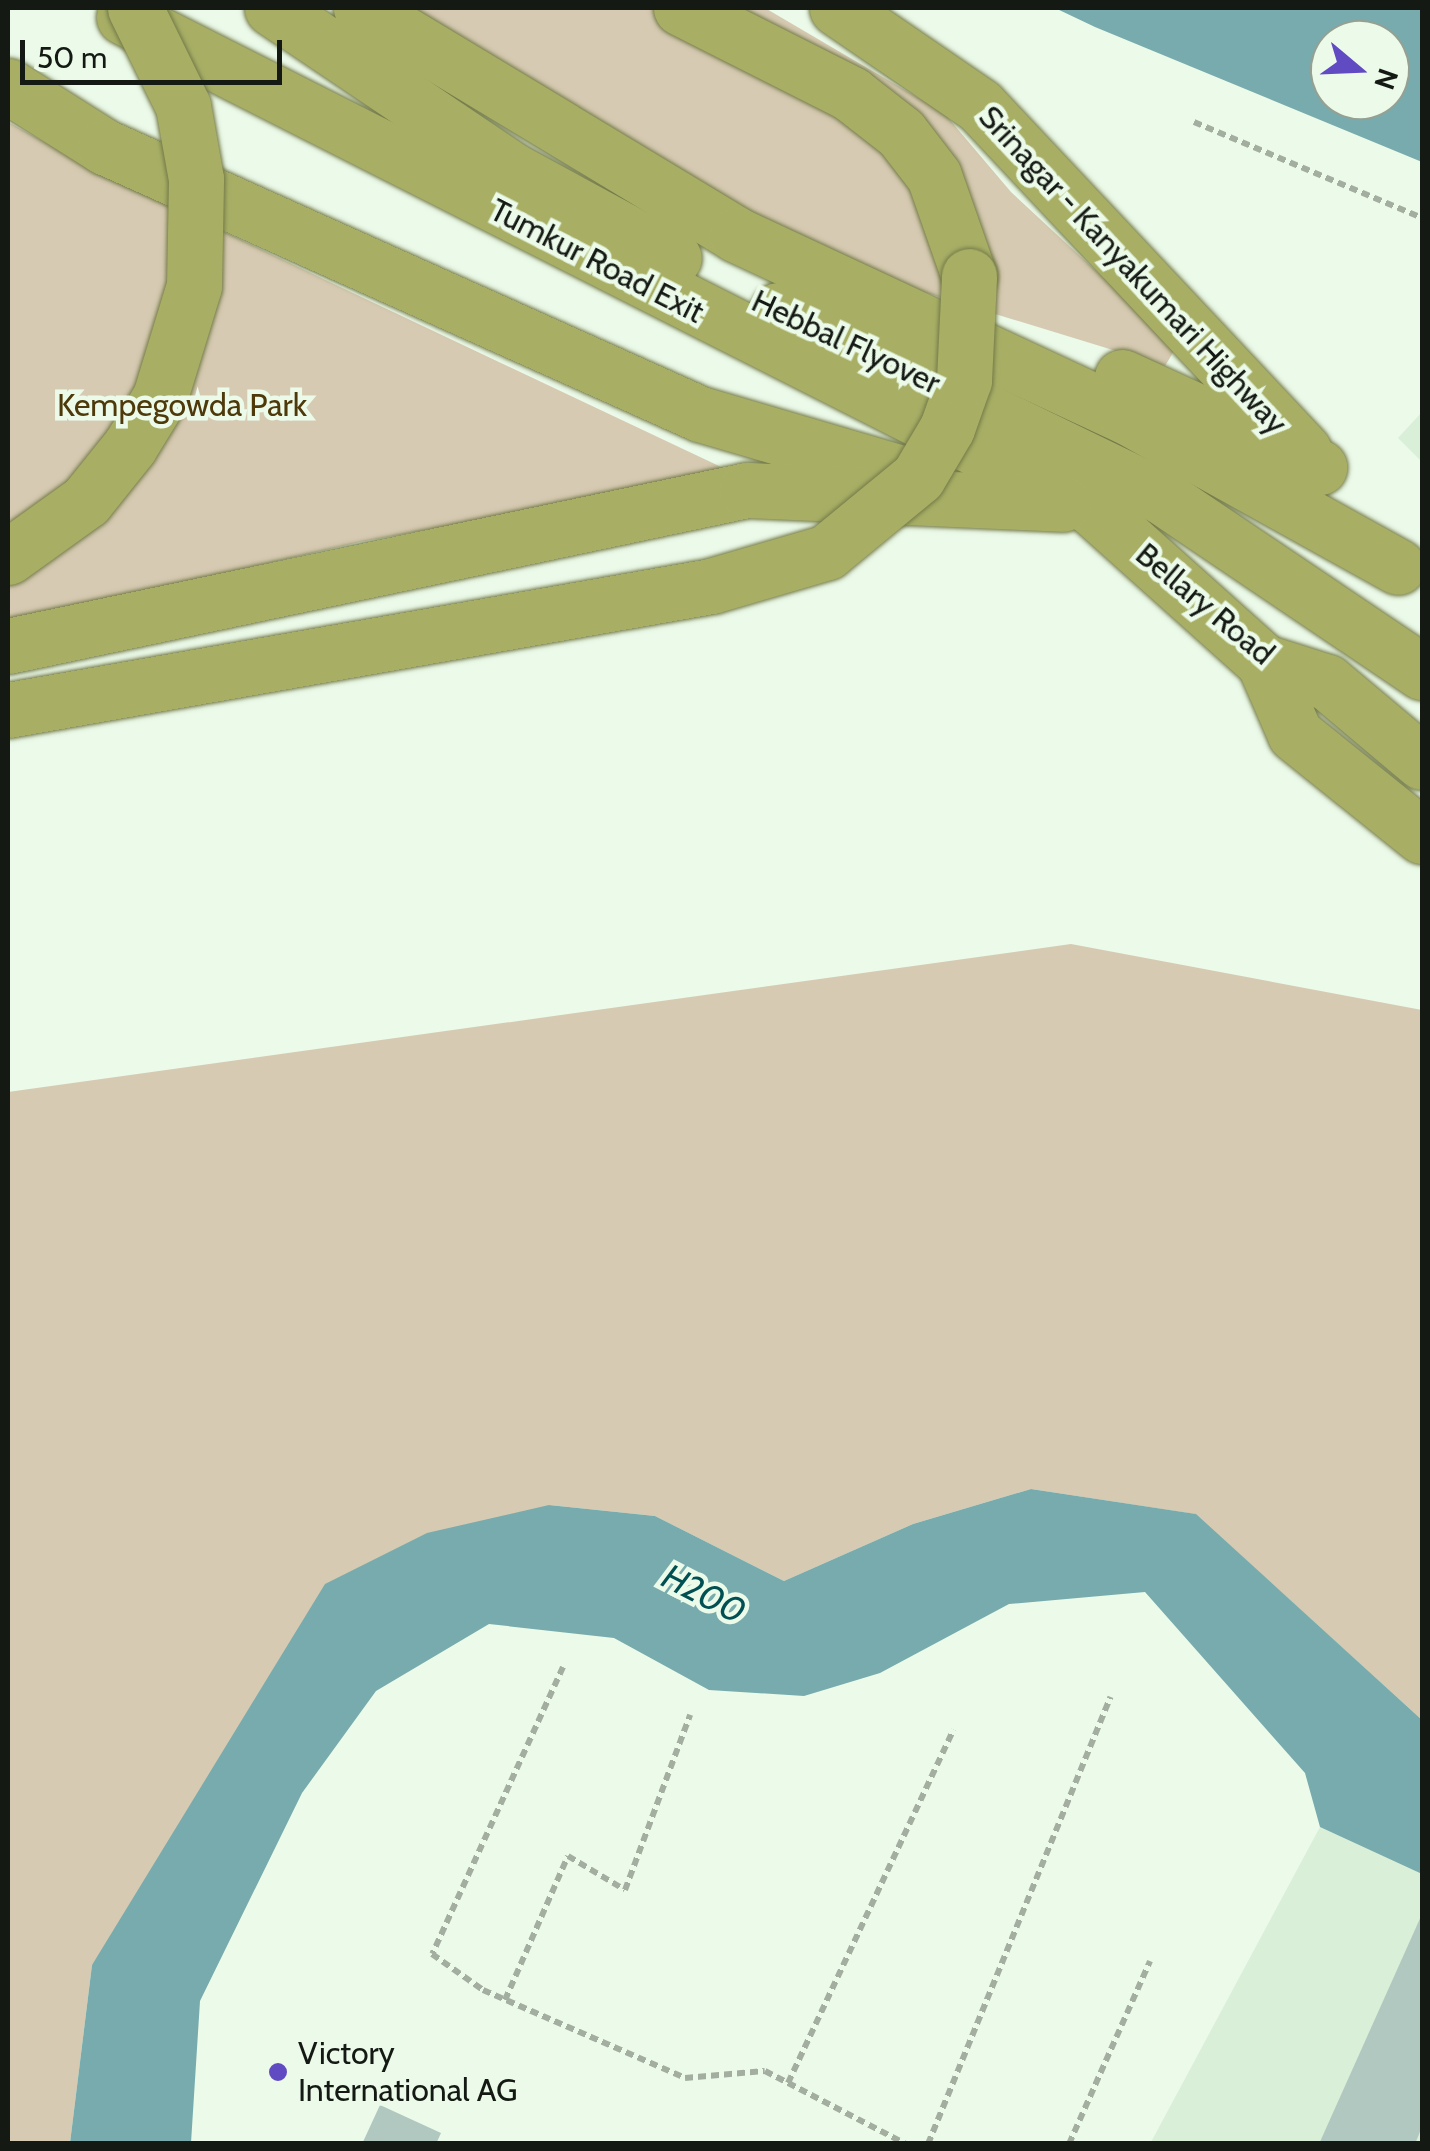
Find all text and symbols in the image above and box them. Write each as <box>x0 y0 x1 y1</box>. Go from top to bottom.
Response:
scale bar <box>25 20 288 82</box>
north arrow <box>1310 20 1410 120</box>
text: 50 m <box>37 39 107 76</box>
text: N <box>1367 64 1406 94</box>
street label: Srinagar - Kanyakumari Highway <box>971 98 1295 442</box>
street label: Tumkur Road Exit <box>484 191 710 331</box>
street label: Hebbal Flyover <box>746 282 946 402</box>
park label: Kempegowda Park <box>57 386 307 424</box>
street label: Bellary Road <box>1128 535 1282 673</box>
water label: H200 <box>655 1555 753 1633</box>
place label: Victory International AG <box>298 2035 518 2110</box>
marker: Victory International AG <box>267 2061 289 2083</box>

